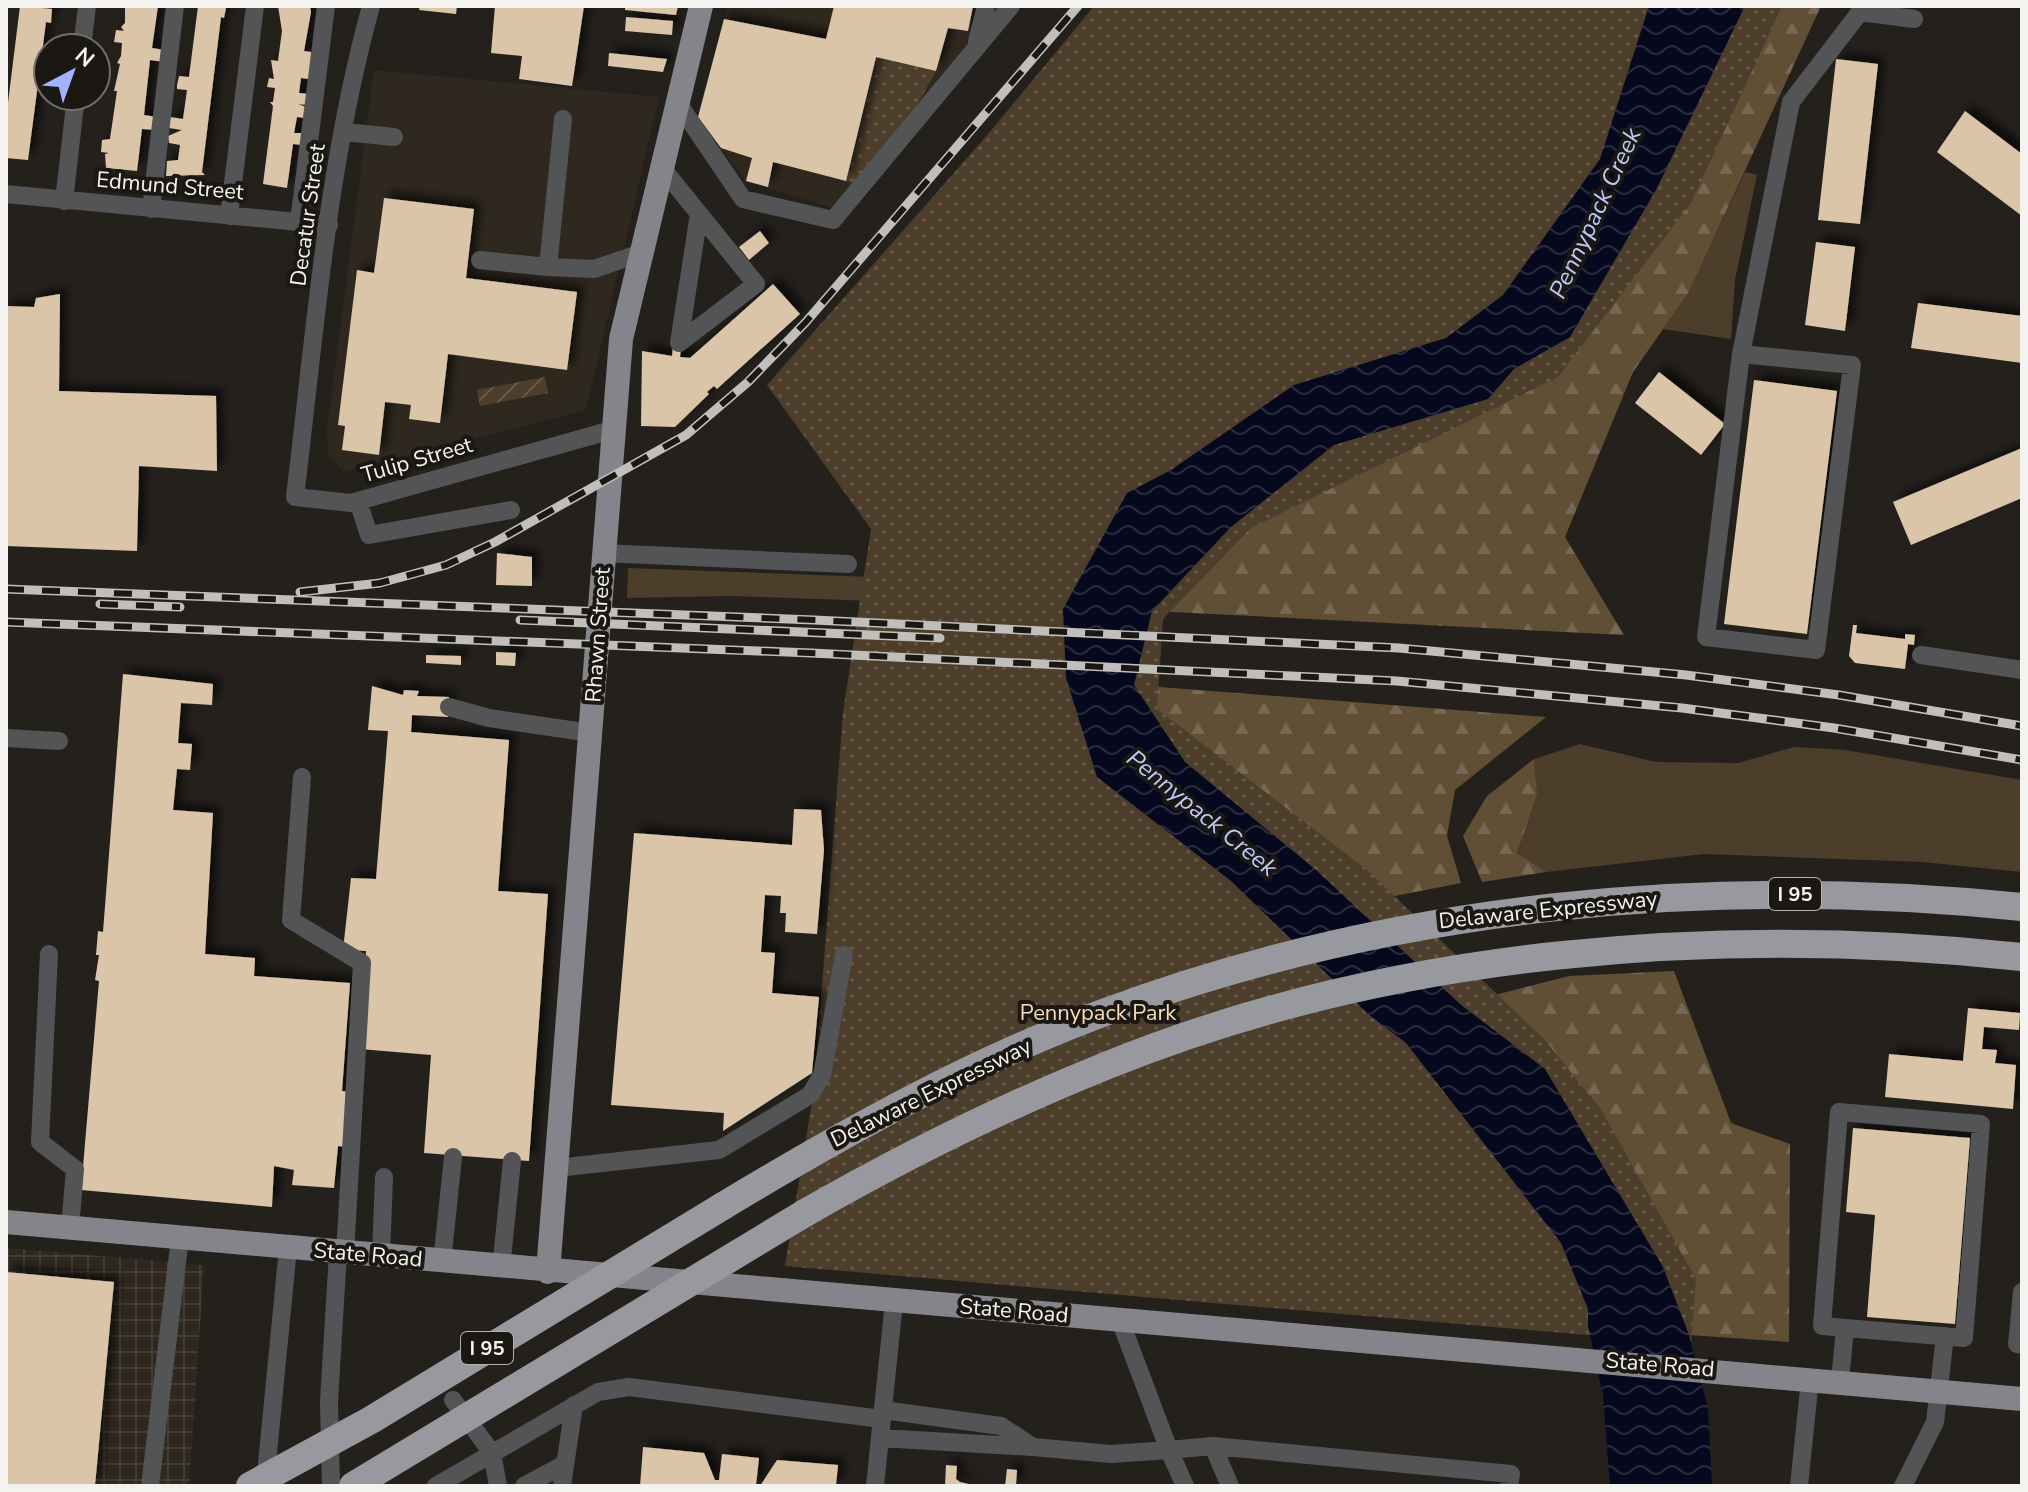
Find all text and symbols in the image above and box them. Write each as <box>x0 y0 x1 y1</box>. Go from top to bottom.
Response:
north arrow <box>32 32 112 112</box>
text: N <box>68 41 101 74</box>
water label: Pennypack Creek <box>1541 121 1649 304</box>
street label: Decatur Street <box>283 142 333 288</box>
street label: Edmund Street <box>95 165 245 207</box>
street label: Tulip Street <box>358 430 476 490</box>
street label: Rhawn Street <box>578 566 618 704</box>
water label: Pennypack Creek <box>1120 742 1285 884</box>
road number: I 95 <box>1769 878 1821 910</box>
street label: Delaware Expressway <box>1437 884 1660 936</box>
park label: Pennypack Park <box>1020 998 1177 1028</box>
street label: Delaware Expressway <box>826 1031 1037 1155</box>
street label: State Road <box>312 1235 424 1275</box>
street label: State Road <box>958 1291 1070 1331</box>
road number: I 95 <box>461 1332 513 1364</box>
street label: State Road <box>1604 1345 1716 1385</box>

